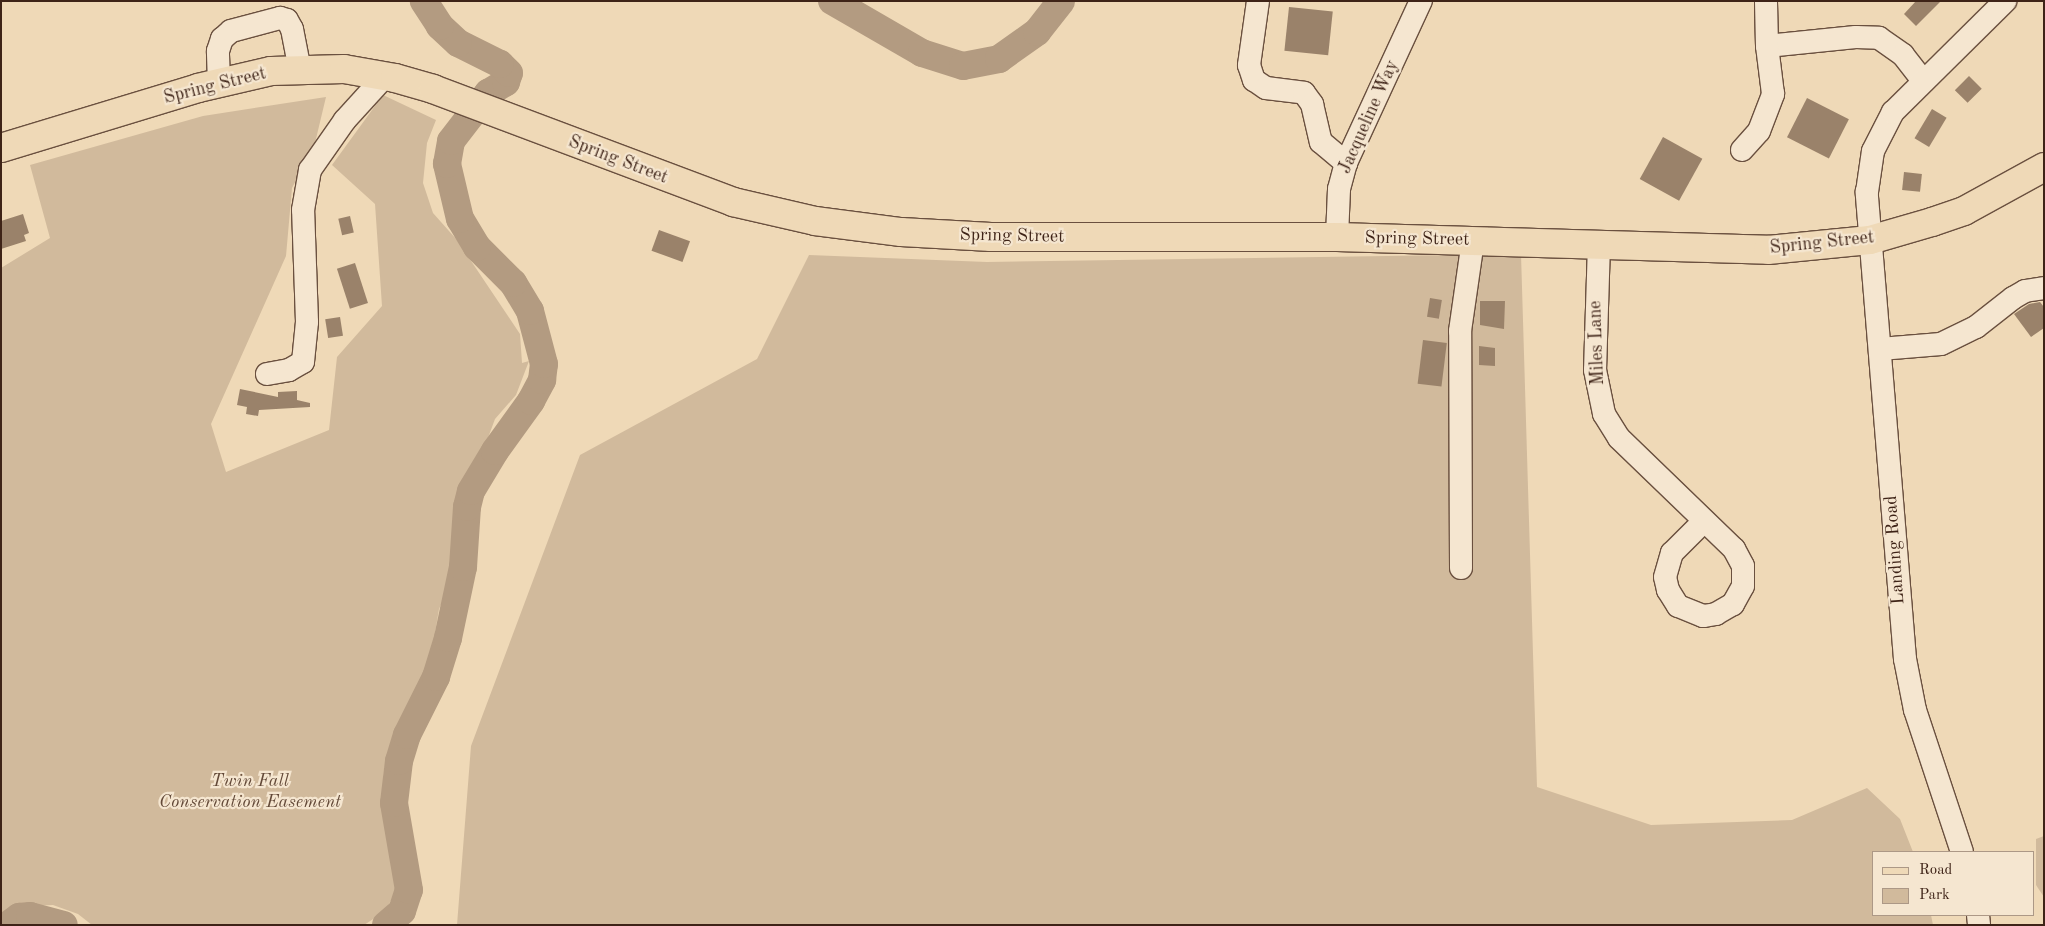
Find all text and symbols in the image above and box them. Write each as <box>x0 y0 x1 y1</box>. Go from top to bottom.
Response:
street label: Jacqueline Way <box>1334 57 1404 177</box>
street label: Spring Street <box>161 63 269 109</box>
street label: Spring Street <box>565 131 671 189</box>
street label: Spring Street <box>959 224 1065 248</box>
street label: Spring Street <box>1364 227 1470 251</box>
street label: Spring Street <box>1769 227 1875 259</box>
street label: Miles Lane <box>1585 300 1609 386</box>
street label: Landing Road <box>1880 495 1910 605</box>
park label: Twin Fall Conservation Easement <box>159 771 341 814</box>
legend <box>1872 851 2035 916</box>
text: Road <box>1919 863 1952 878</box>
text: Park <box>1919 888 1950 903</box>

